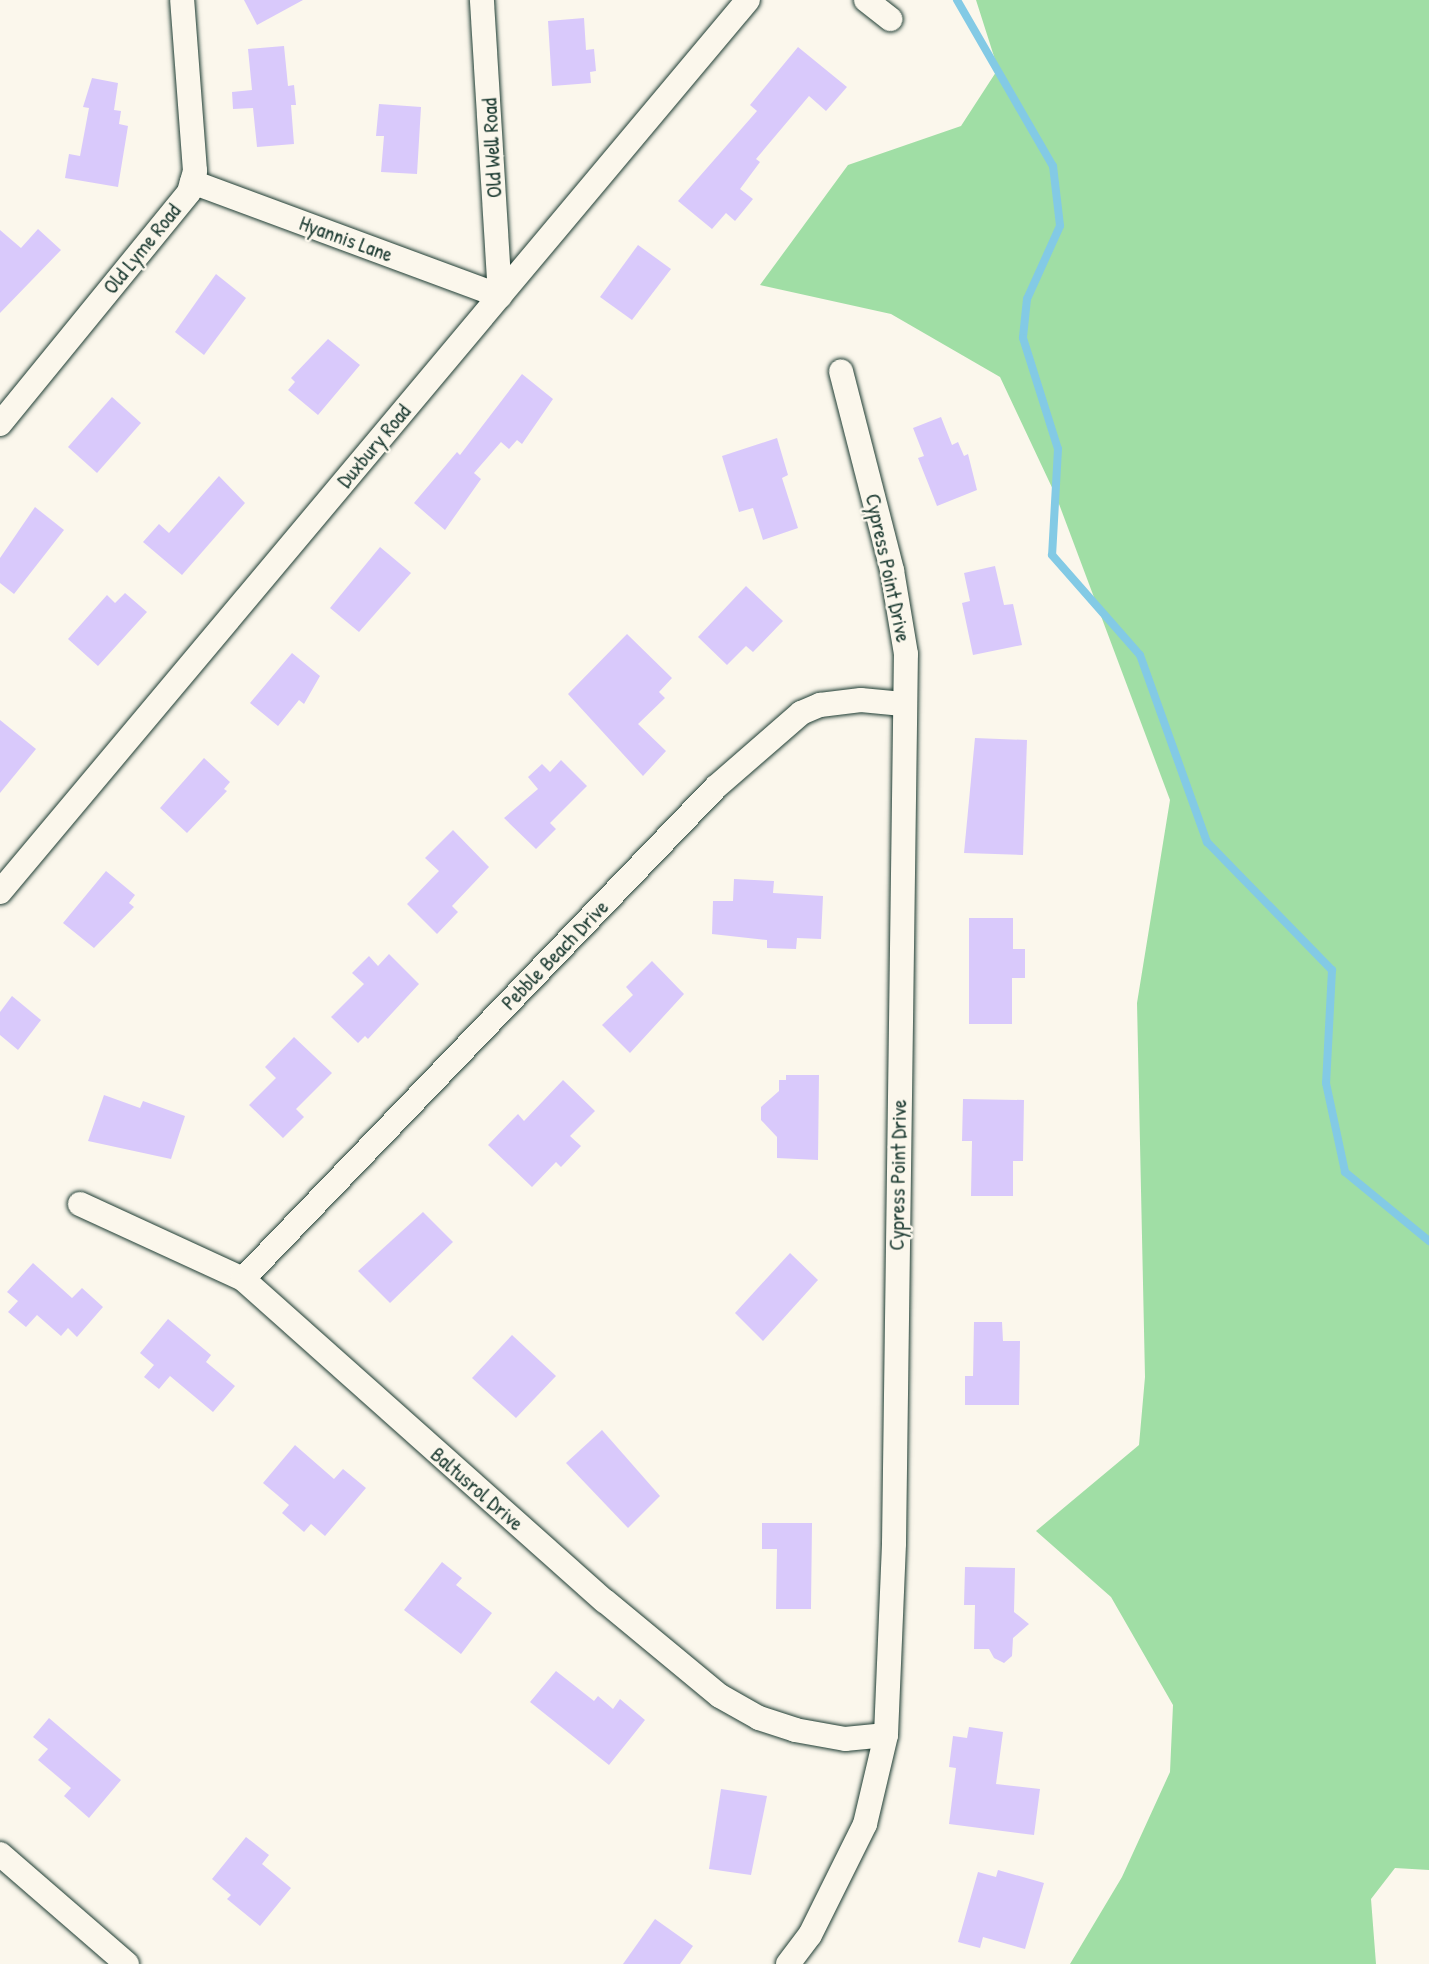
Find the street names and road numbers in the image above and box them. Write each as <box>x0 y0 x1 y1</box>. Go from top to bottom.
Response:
street label: Old Well Road <box>477 97 507 199</box>
street label: Old Lyme Road <box>98 199 186 299</box>
street label: Hyannis Lane <box>296 210 396 268</box>
street label: Duxbury Road <box>332 399 416 493</box>
street label: Cypress Point Drive <box>860 491 916 645</box>
street label: Pebble Beach Drive <box>496 895 614 1015</box>
street label: Cypress Point Drive <box>884 1099 912 1251</box>
street label: Baltusrol Drive <box>425 1442 529 1536</box>

